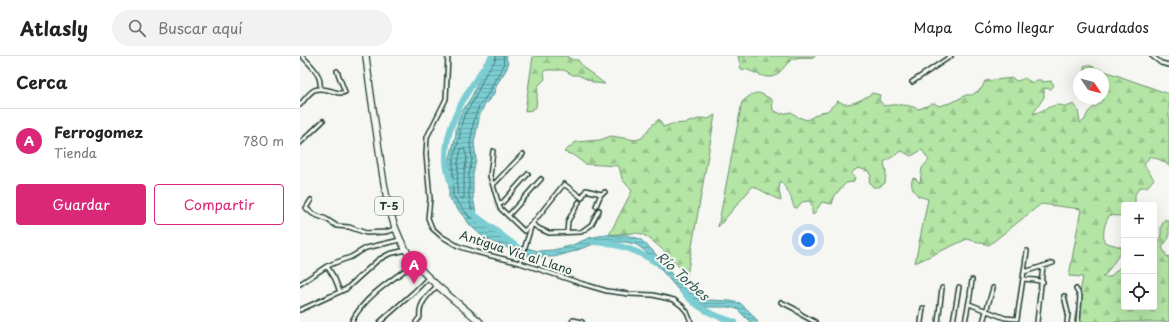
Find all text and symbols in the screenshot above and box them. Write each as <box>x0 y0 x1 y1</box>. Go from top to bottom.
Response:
search box <box>112 10 392 46</box>
text: Atlasly <box>20 14 88 42</box>
text: Buscar aquí <box>158 16 242 39</box>
icon: search <box>126 17 148 39</box>
text: Mapa <box>914 17 952 38</box>
text: Cómo llegar <box>974 17 1054 38</box>
text: Guardados <box>1076 17 1149 38</box>
north arrow <box>1073 68 1109 104</box>
text: Cerca <box>16 69 67 95</box>
text: Ferrogomez <box>54 120 143 143</box>
text: A <box>24 131 34 150</box>
text: 780 m <box>243 131 284 150</box>
text: Tienda <box>54 143 97 162</box>
button: Guardar <box>16 184 146 225</box>
button: Compartir <box>154 184 284 225</box>
road number: T-5 <box>375 197 403 215</box>
map controls <box>1121 202 1157 310</box>
button: + <box>1121 202 1157 238</box>
street label: Antigua Vía al Llano <box>458 225 575 279</box>
your location <box>798 230 818 250</box>
button: − <box>1121 238 1157 274</box>
water label: Río Torbes <box>653 247 715 305</box>
pin: A <box>401 251 427 284</box>
button: locate <box>1121 274 1157 310</box>

